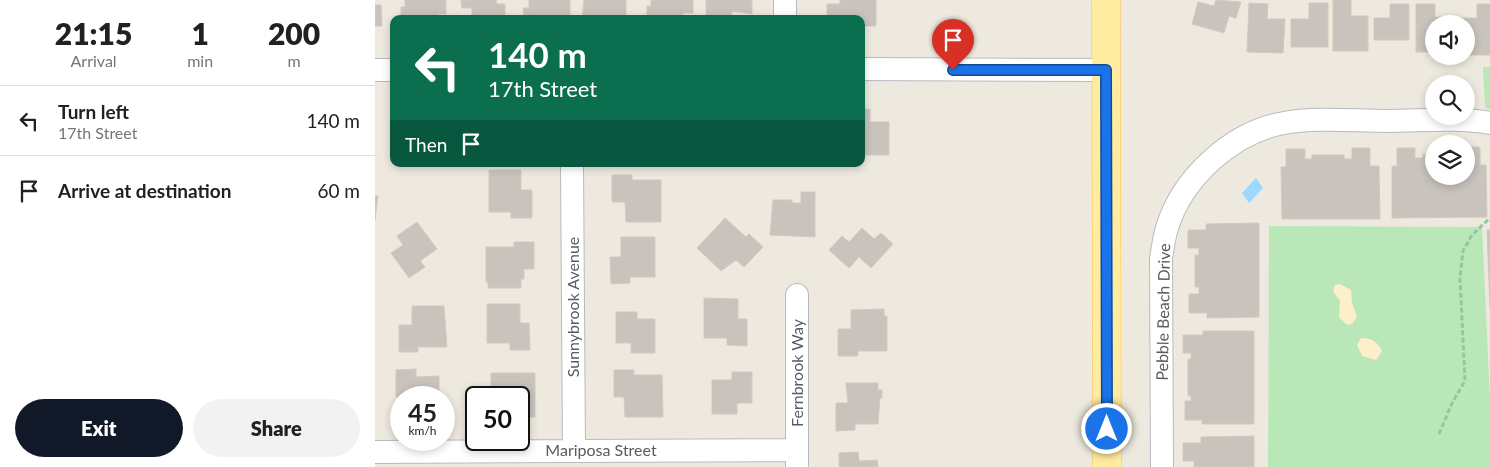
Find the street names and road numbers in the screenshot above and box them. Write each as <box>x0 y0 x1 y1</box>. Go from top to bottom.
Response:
street label: Sunnybrook Avenue <box>563 237 582 377</box>
street label: Pebble Beach Drive <box>1152 243 1173 381</box>
street label: Fernbrook Way <box>787 318 806 427</box>
street label: Mariposa Street <box>545 440 657 459</box>

